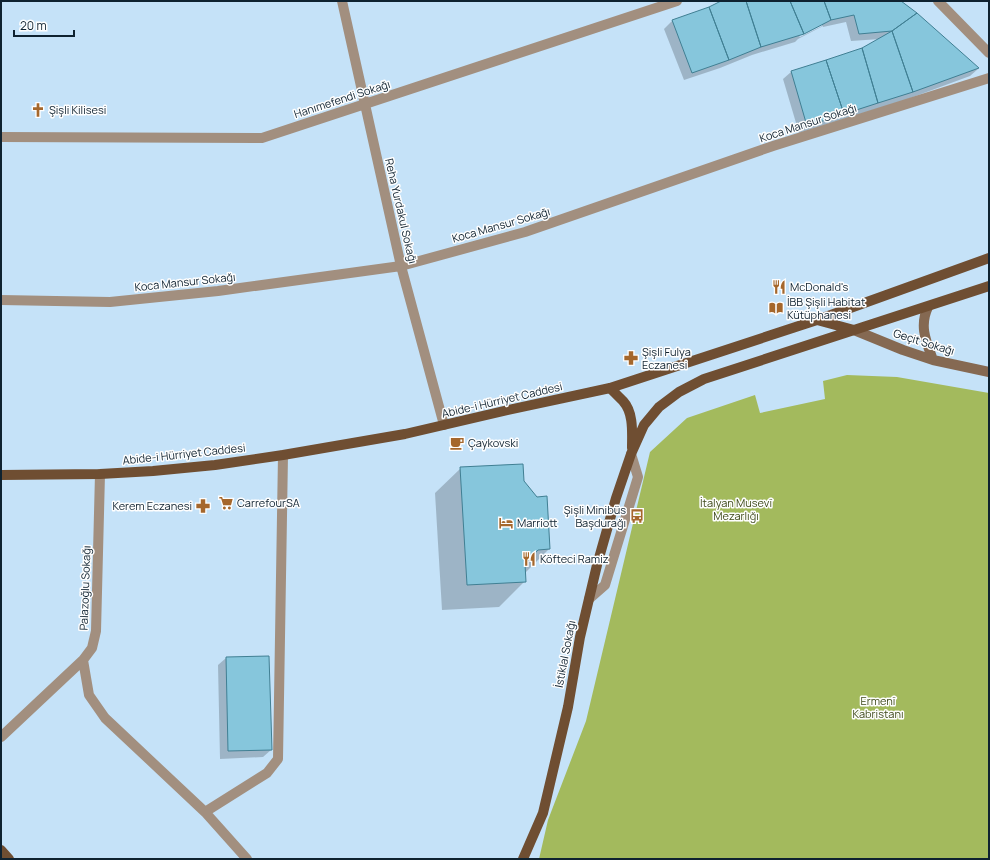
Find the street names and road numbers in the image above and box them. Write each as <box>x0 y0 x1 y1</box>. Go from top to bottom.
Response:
street label: Hanımefendi Sokağı <box>292 76 392 121</box>
street label: Koca Mansur Sokağı <box>757 100 858 145</box>
street label: Reha Yurdakul Sokağı <box>382 157 421 265</box>
street label: Koca Mansur Sokağı <box>450 203 552 246</box>
street label: Koca Mansur Sokağı <box>134 269 236 294</box>
street label: Geçit Sokağı <box>892 325 957 358</box>
street label: Abide-i Hürriyet Caddesi <box>440 378 564 421</box>
street label: Abide-i Hürriyet Caddesi <box>122 440 246 467</box>
street label: Palazoğlu Sokağı <box>76 545 93 631</box>
street label: İstiklal Sokağı <box>551 619 578 689</box>

